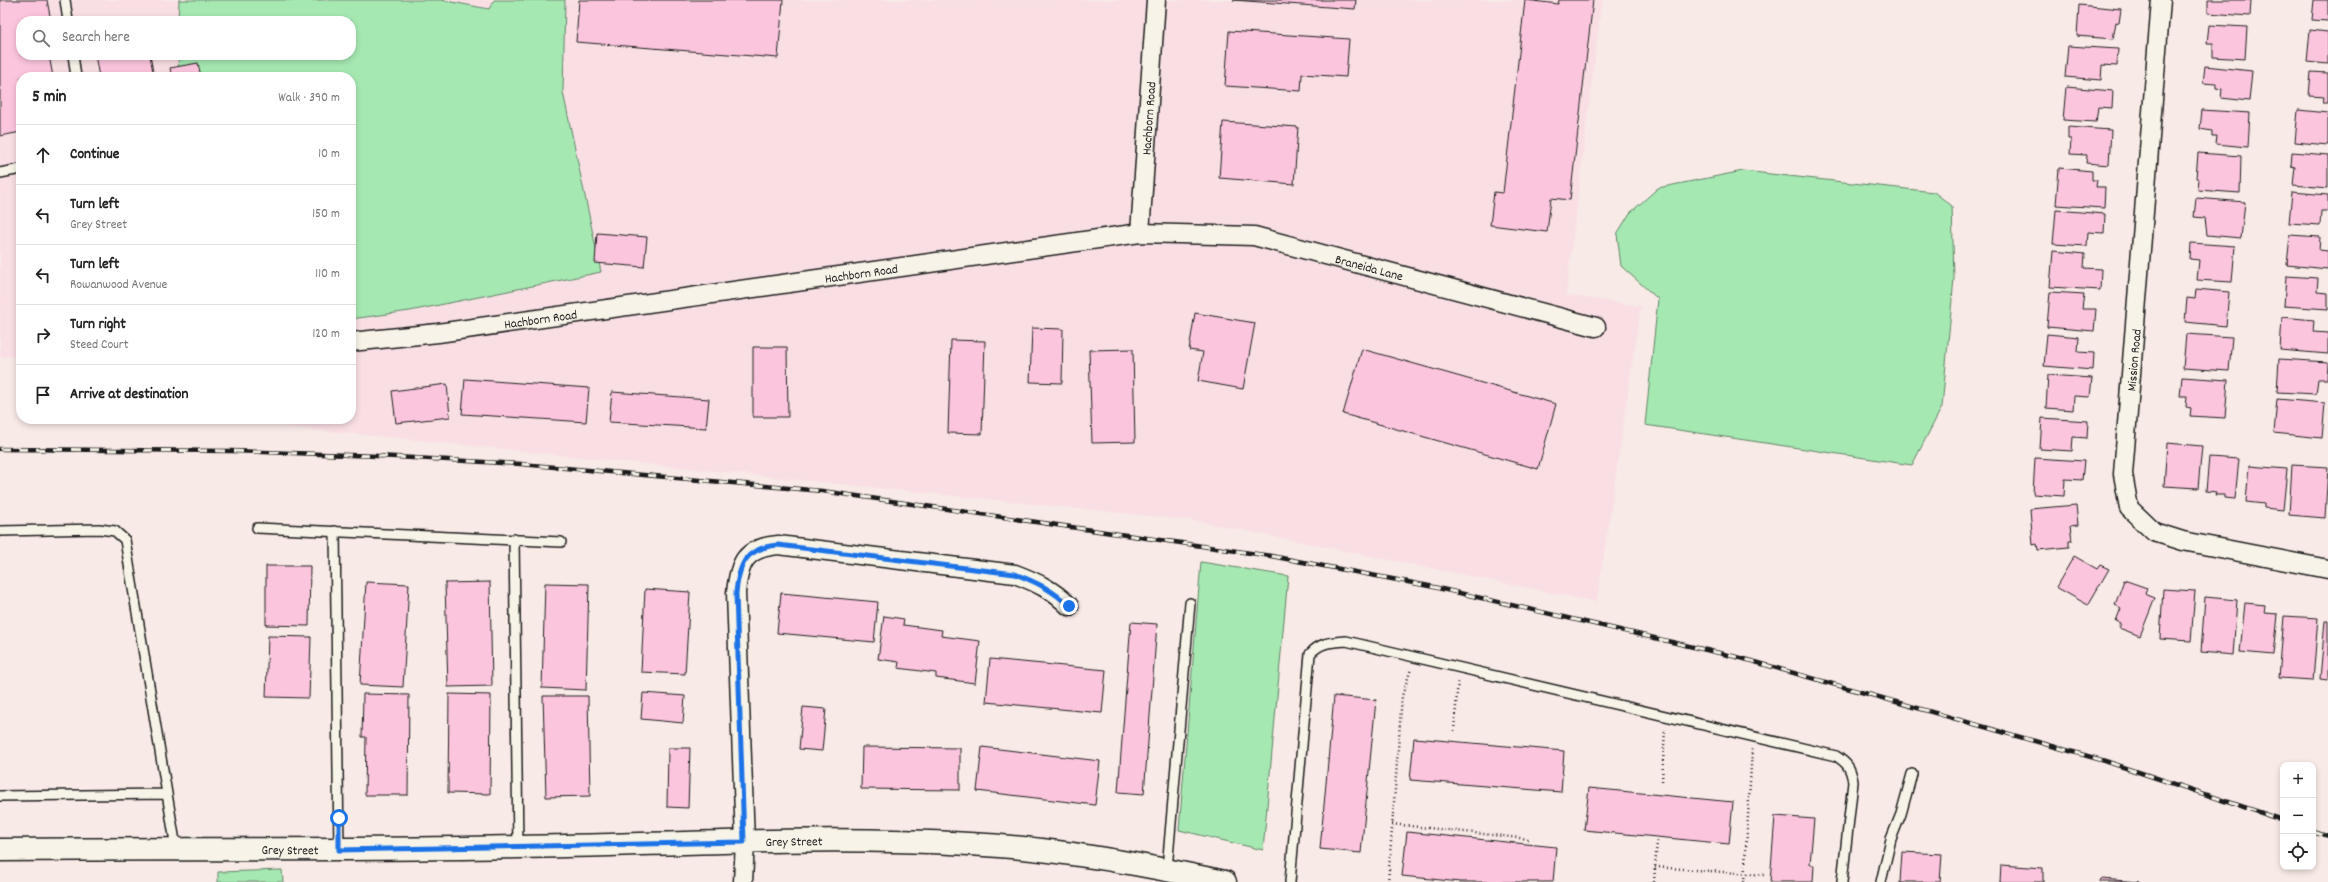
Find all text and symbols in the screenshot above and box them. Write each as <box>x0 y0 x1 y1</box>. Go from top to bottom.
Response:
search box <box>16 16 356 60</box>
icon: search <box>30 27 52 49</box>
text: Search here <box>62 27 130 49</box>
street label: Hachborn Road <box>1138 81 1162 156</box>
text: 5 min <box>32 86 66 110</box>
text: Walk · 390 m <box>278 89 340 108</box>
icon: ahead <box>32 144 54 166</box>
text: Continue <box>70 144 119 166</box>
text: 10 m <box>318 145 340 164</box>
text: Turn left <box>70 194 119 216</box>
icon: left <box>32 204 54 226</box>
text: 150 m <box>312 205 340 224</box>
text: Grey Street <box>70 216 127 235</box>
street label: Braneida Lane <box>1333 251 1405 287</box>
text: Turn left <box>70 254 119 276</box>
street label: Hachborn Road <box>824 261 899 290</box>
icon: left <box>32 264 54 286</box>
text: 110 m <box>315 265 340 284</box>
text: Rowanwood Avenue <box>70 276 167 295</box>
street label: Hachborn Road <box>503 306 579 335</box>
text: Turn right <box>70 314 126 336</box>
icon: right <box>32 324 54 346</box>
text: 120 m <box>312 325 340 344</box>
street label: Mission Road <box>2123 328 2148 392</box>
text: Steed Court <box>70 336 128 355</box>
icon: arrive <box>32 384 54 406</box>
text: Arrive at destination <box>70 384 188 406</box>
route end <box>1060 597 1078 615</box>
map controls <box>2280 762 2316 870</box>
button: + <box>2280 762 2316 798</box>
button: − <box>2280 798 2316 834</box>
route start <box>330 809 348 827</box>
street label: Grey Street <box>765 833 823 853</box>
button: locate <box>2280 834 2316 870</box>
street label: Grey Street <box>261 842 319 861</box>

